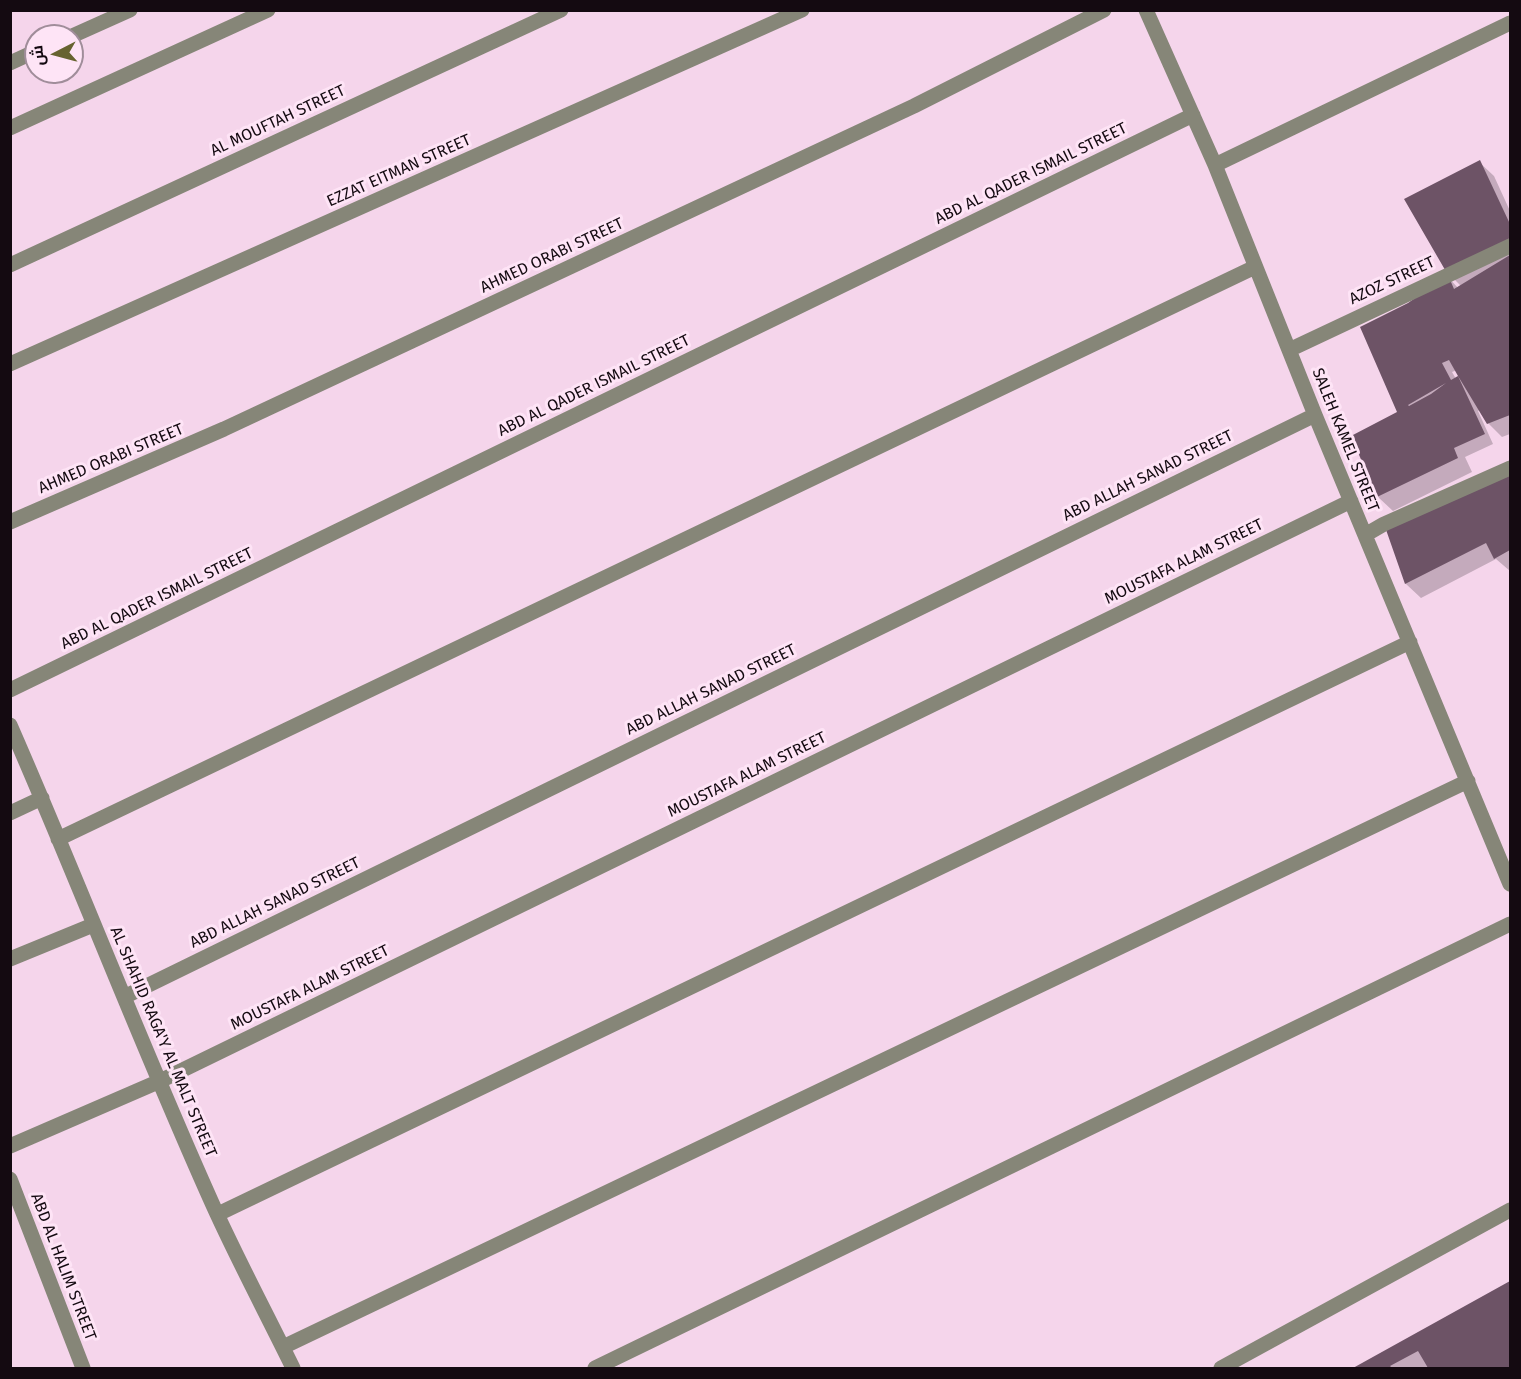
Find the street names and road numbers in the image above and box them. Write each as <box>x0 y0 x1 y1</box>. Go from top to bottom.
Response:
street label: AL MOUFTAH STREET <box>207 81 349 161</box>
street label: ABD AL QADER ISMAIL STREET <box>932 119 1130 229</box>
street label: EZZAT EITMAN STREET <box>324 131 474 211</box>
street label: AHMED ORABI STREET <box>477 214 627 298</box>
street label: AZOZ STREET <box>1346 253 1438 309</box>
street label: ABD AL QADER ISMAIL STREET <box>495 331 693 441</box>
street label: SALEH KAMEL STREET <box>1307 365 1383 515</box>
street label: AHMED ORABI STREET <box>35 420 187 498</box>
street label: ABD ALLAH SANAD STREET <box>1060 426 1236 526</box>
street label: MOUSTAFA ALAM STREET <box>1102 515 1266 609</box>
street label: ABD AL QADER ISMAIL STREET <box>58 544 256 654</box>
street label: ABD ALLAH SANAD STREET <box>623 640 799 740</box>
street label: MOUSTAFA ALAM STREET <box>665 728 829 822</box>
street label: ABD ALLAH SANAD STREET <box>187 853 363 953</box>
street label: AL SHAHID RAGA'Y AL MALT STREET <box>106 924 220 1160</box>
street label: MOUSTAFA ALAM STREET <box>228 941 392 1035</box>
street label: ABD AL HALIM STREET <box>26 1191 100 1343</box>

